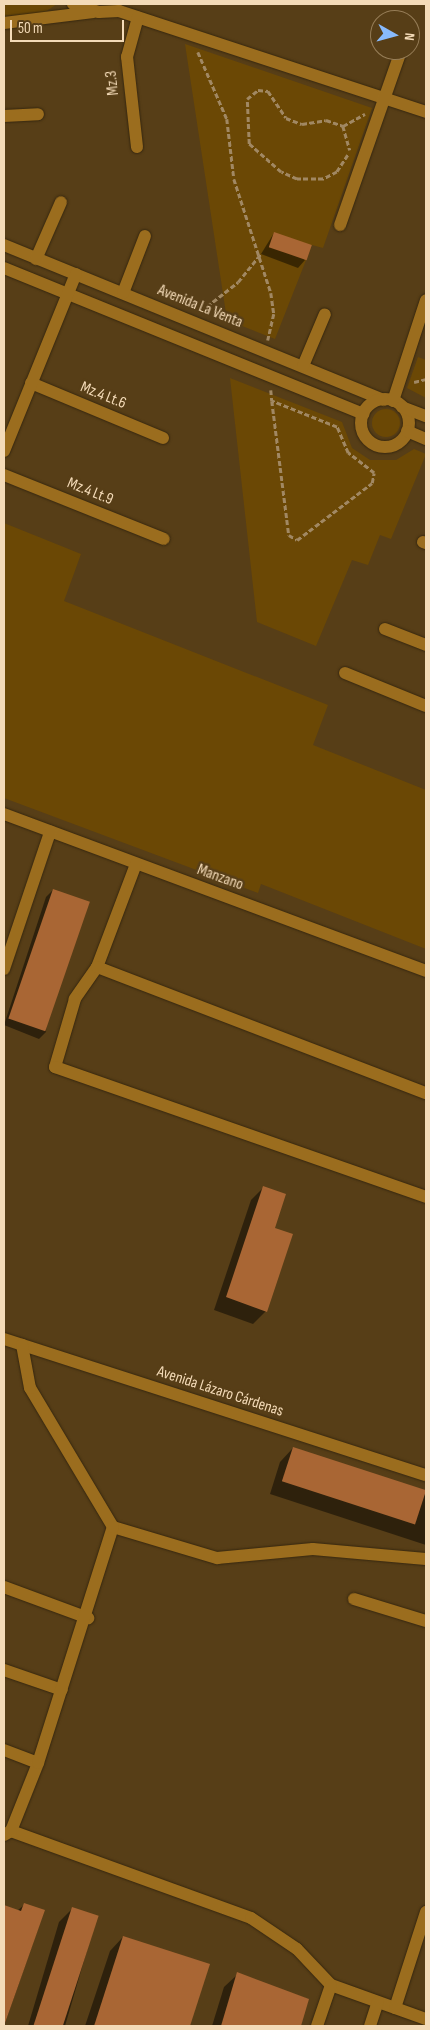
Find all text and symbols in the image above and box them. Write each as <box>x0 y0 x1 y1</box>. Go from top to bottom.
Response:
scale bar <box>12 10 126 42</box>
north arrow <box>370 10 420 60</box>
text: 50 m <box>18 19 43 38</box>
text: N <box>401 32 418 42</box>
street label: Mz.3 <box>102 70 124 96</box>
street label: Avenida La Venta <box>155 281 245 333</box>
street label: Mz.4 Lt.6 <box>77 378 129 414</box>
street label: Mz.4 Lt.9 <box>64 474 116 510</box>
street label: Manzano <box>194 861 246 895</box>
street label: Avenida Lázaro Cárdenas <box>154 1363 286 1421</box>

